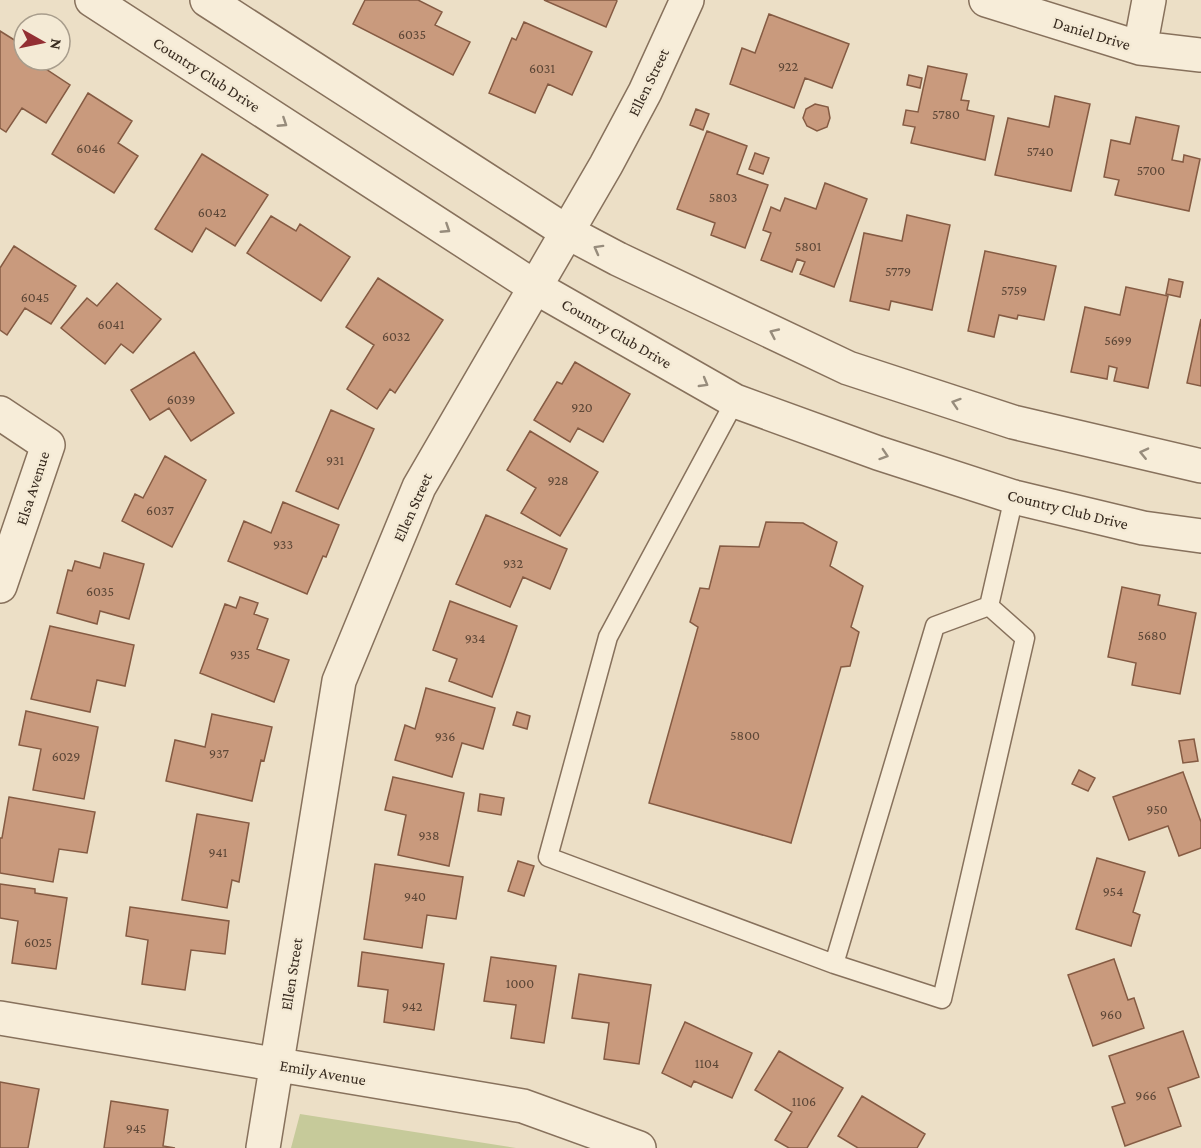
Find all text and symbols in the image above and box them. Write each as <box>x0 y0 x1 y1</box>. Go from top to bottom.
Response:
north arrow <box>12 12 72 72</box>
street label: Daniel Drive <box>1051 14 1133 53</box>
house number: 6035 <box>398 26 426 42</box>
street label: Country Club Drive <box>150 34 263 116</box>
text: N <box>47 38 66 51</box>
street label: Ellen Street <box>625 45 672 119</box>
house number: 922 <box>778 58 798 74</box>
house number: 6031 <box>529 60 555 76</box>
house number: 5780 <box>932 106 960 122</box>
one-way arrow <box>276 116 287 127</box>
house number: 6046 <box>76 140 106 156</box>
house number: 5740 <box>1026 143 1054 159</box>
house number: 5700 <box>1137 162 1165 178</box>
house number: 5803 <box>709 189 737 205</box>
house number: 6042 <box>198 204 227 220</box>
one-way arrow <box>440 221 451 232</box>
house number: 5801 <box>795 238 822 254</box>
one-way arrow <box>594 245 604 256</box>
house number: 5779 <box>885 263 911 279</box>
house number: 5759 <box>1001 282 1027 298</box>
house number: 6045 <box>21 289 49 305</box>
street label: Country Club Drive <box>558 295 675 373</box>
house number: 6041 <box>98 316 125 332</box>
house number: 6032 <box>382 328 410 344</box>
one-way arrow <box>770 328 781 340</box>
house number: 5699 <box>1104 332 1132 348</box>
one-way arrow <box>697 376 708 387</box>
house number: 6039 <box>167 391 195 407</box>
one-way arrow <box>951 398 962 410</box>
house number: 920 <box>571 399 593 415</box>
one-way arrow <box>1139 447 1149 460</box>
one-way arrow <box>878 448 889 460</box>
street label: Elsa Avenue <box>13 449 52 527</box>
house number: 931 <box>326 452 344 468</box>
street label: Ellen Street <box>390 470 435 544</box>
house number: 928 <box>547 472 569 488</box>
street label: Country Club Drive <box>1005 486 1130 534</box>
house number: 6037 <box>146 502 174 518</box>
house number: 933 <box>273 536 293 552</box>
house number: 932 <box>503 555 523 571</box>
house number: 6035 <box>86 583 114 599</box>
house number: 5680 <box>1137 627 1167 643</box>
house number: 934 <box>465 630 485 646</box>
house number: 935 <box>230 646 250 662</box>
house number: 5800 <box>730 727 760 743</box>
house number: 936 <box>435 728 455 744</box>
house number: 937 <box>209 745 229 761</box>
house number: 6029 <box>52 748 80 764</box>
house number: 950 <box>1146 801 1168 817</box>
house number: 938 <box>418 827 440 843</box>
house number: 941 <box>209 844 228 860</box>
house number: 954 <box>1103 883 1123 899</box>
house number: 940 <box>404 888 426 904</box>
house number: 6025 <box>24 934 52 950</box>
street label: Ellen Street <box>277 936 306 1012</box>
house number: 1000 <box>506 975 534 991</box>
house number: 942 <box>402 998 423 1014</box>
house number: 960 <box>1100 1006 1122 1022</box>
house number: 1104 <box>695 1055 719 1071</box>
street label: Emily Avenue <box>278 1057 367 1089</box>
house number: 966 <box>1135 1087 1157 1103</box>
house number: 1106 <box>792 1093 816 1109</box>
house number: 945 <box>126 1120 146 1136</box>

